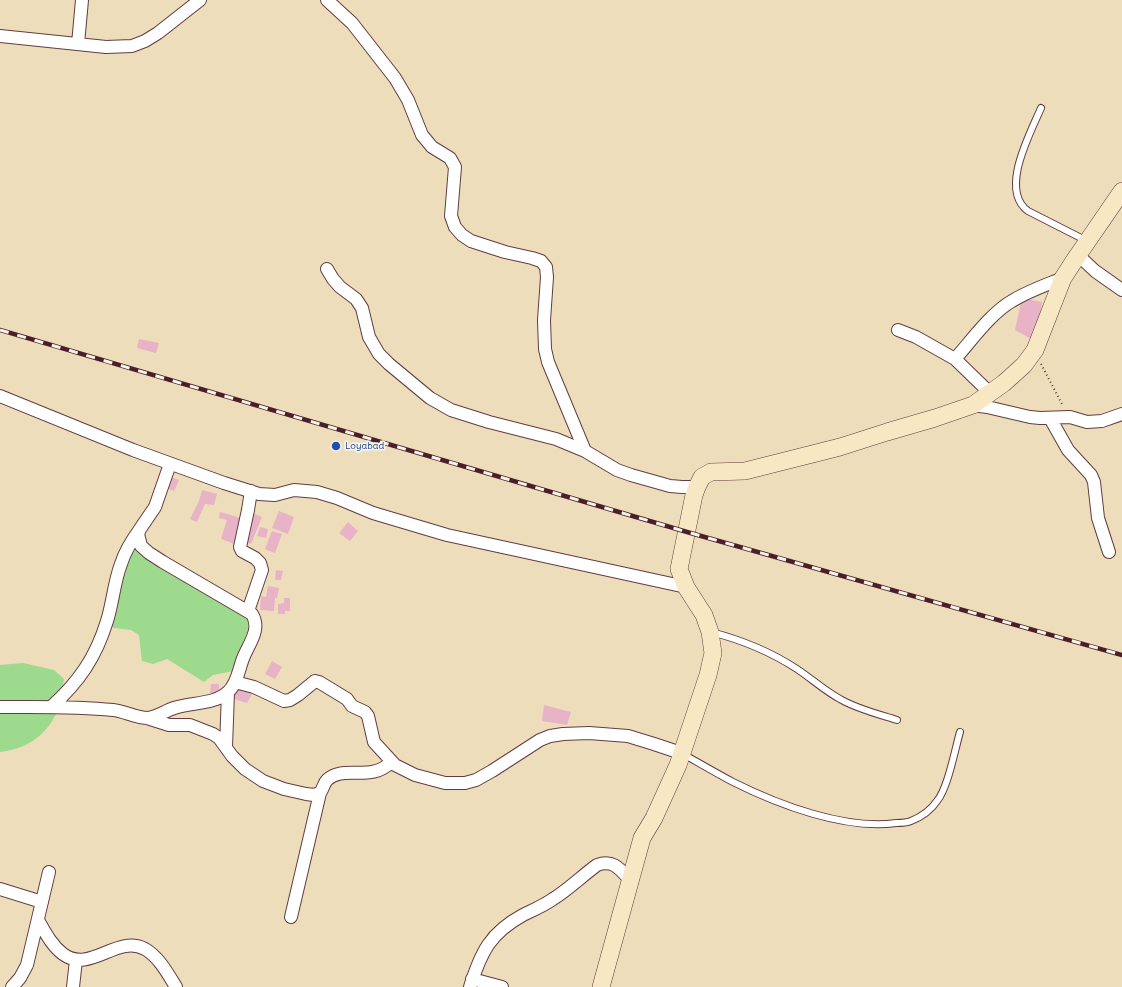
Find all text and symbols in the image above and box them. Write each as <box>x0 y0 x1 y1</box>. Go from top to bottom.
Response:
marker: Loyabad <box>330 440 342 452</box>
place label: Loyabad <box>345 440 384 452</box>

